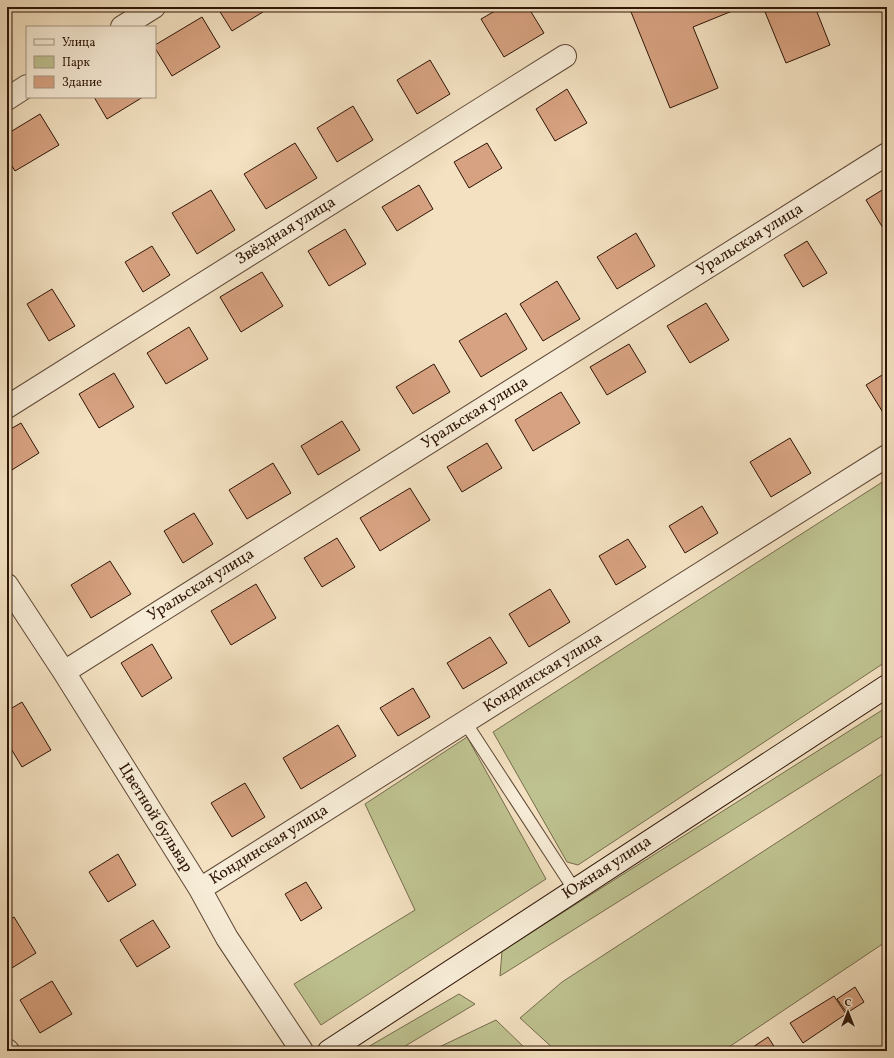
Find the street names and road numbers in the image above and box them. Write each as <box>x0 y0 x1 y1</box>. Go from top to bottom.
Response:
street label: Звёздная улица <box>232 191 340 271</box>
street label: Уральская улица <box>692 198 808 282</box>
street label: Уральская улица <box>417 371 533 455</box>
street label: Уральская улица <box>143 543 259 627</box>
street label: Кондинская улица <box>479 628 607 718</box>
street label: Цветной бульвар <box>112 759 198 877</box>
street label: Кондинская улица <box>205 800 333 890</box>
street label: Южная улица <box>558 831 656 905</box>

